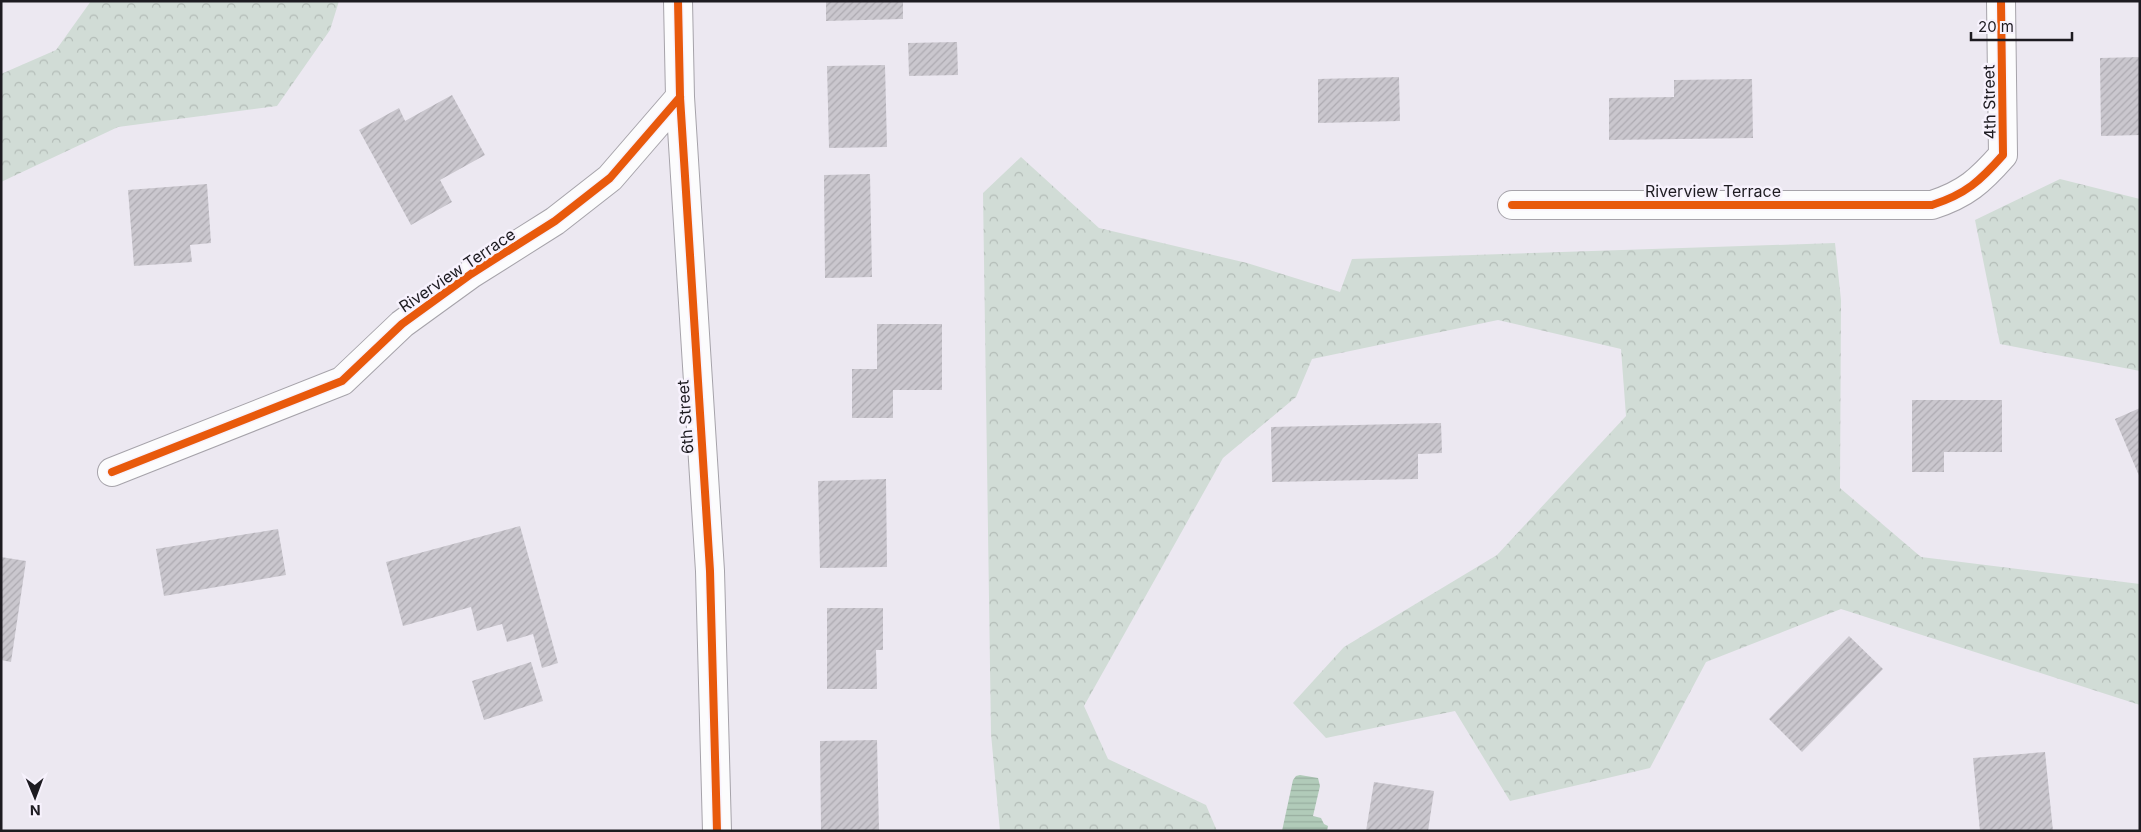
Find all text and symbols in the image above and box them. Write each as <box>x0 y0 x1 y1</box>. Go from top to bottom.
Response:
scale bar <box>1971 10 2072 42</box>
text: 20 m <box>1978 17 2014 36</box>
street label: 4th Street <box>1978 64 2000 140</box>
street label: Riverview Terrace <box>1645 181 1781 201</box>
street label: Riverview Terrace <box>395 224 519 316</box>
street label: 6th Street <box>672 379 698 455</box>
north arrow <box>10 772 60 822</box>
text: N <box>30 802 41 819</box>

